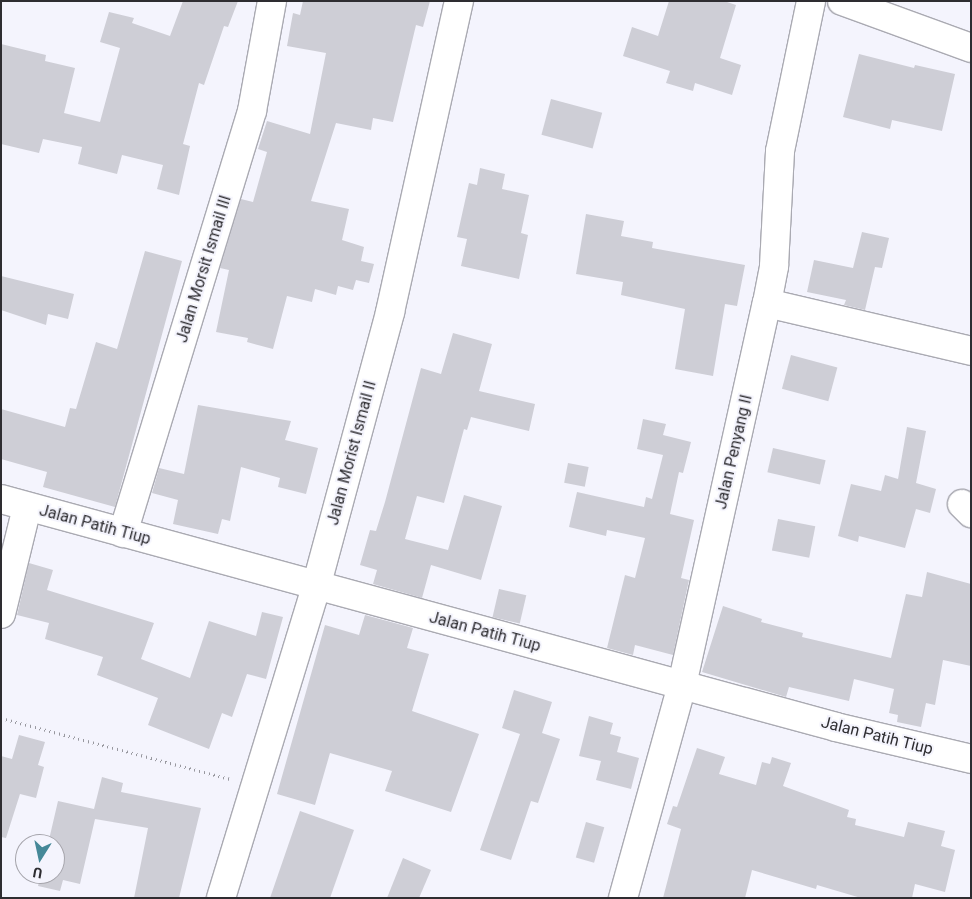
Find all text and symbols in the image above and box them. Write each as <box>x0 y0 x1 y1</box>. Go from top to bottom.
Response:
street label: Jalan Morsit Ismail III <box>172 193 236 345</box>
street label: Jalan Morist Ismail II <box>323 379 381 527</box>
street label: Jalan Penyang II <box>711 393 757 511</box>
street label: Jalan Patih Tiup <box>37 501 153 549</box>
street label: Jalan Patih Tiup <box>427 608 543 656</box>
street label: Jalan Patih Tiup <box>819 713 935 759</box>
north arrow <box>15 834 65 884</box>
text: U <box>32 864 44 881</box>

